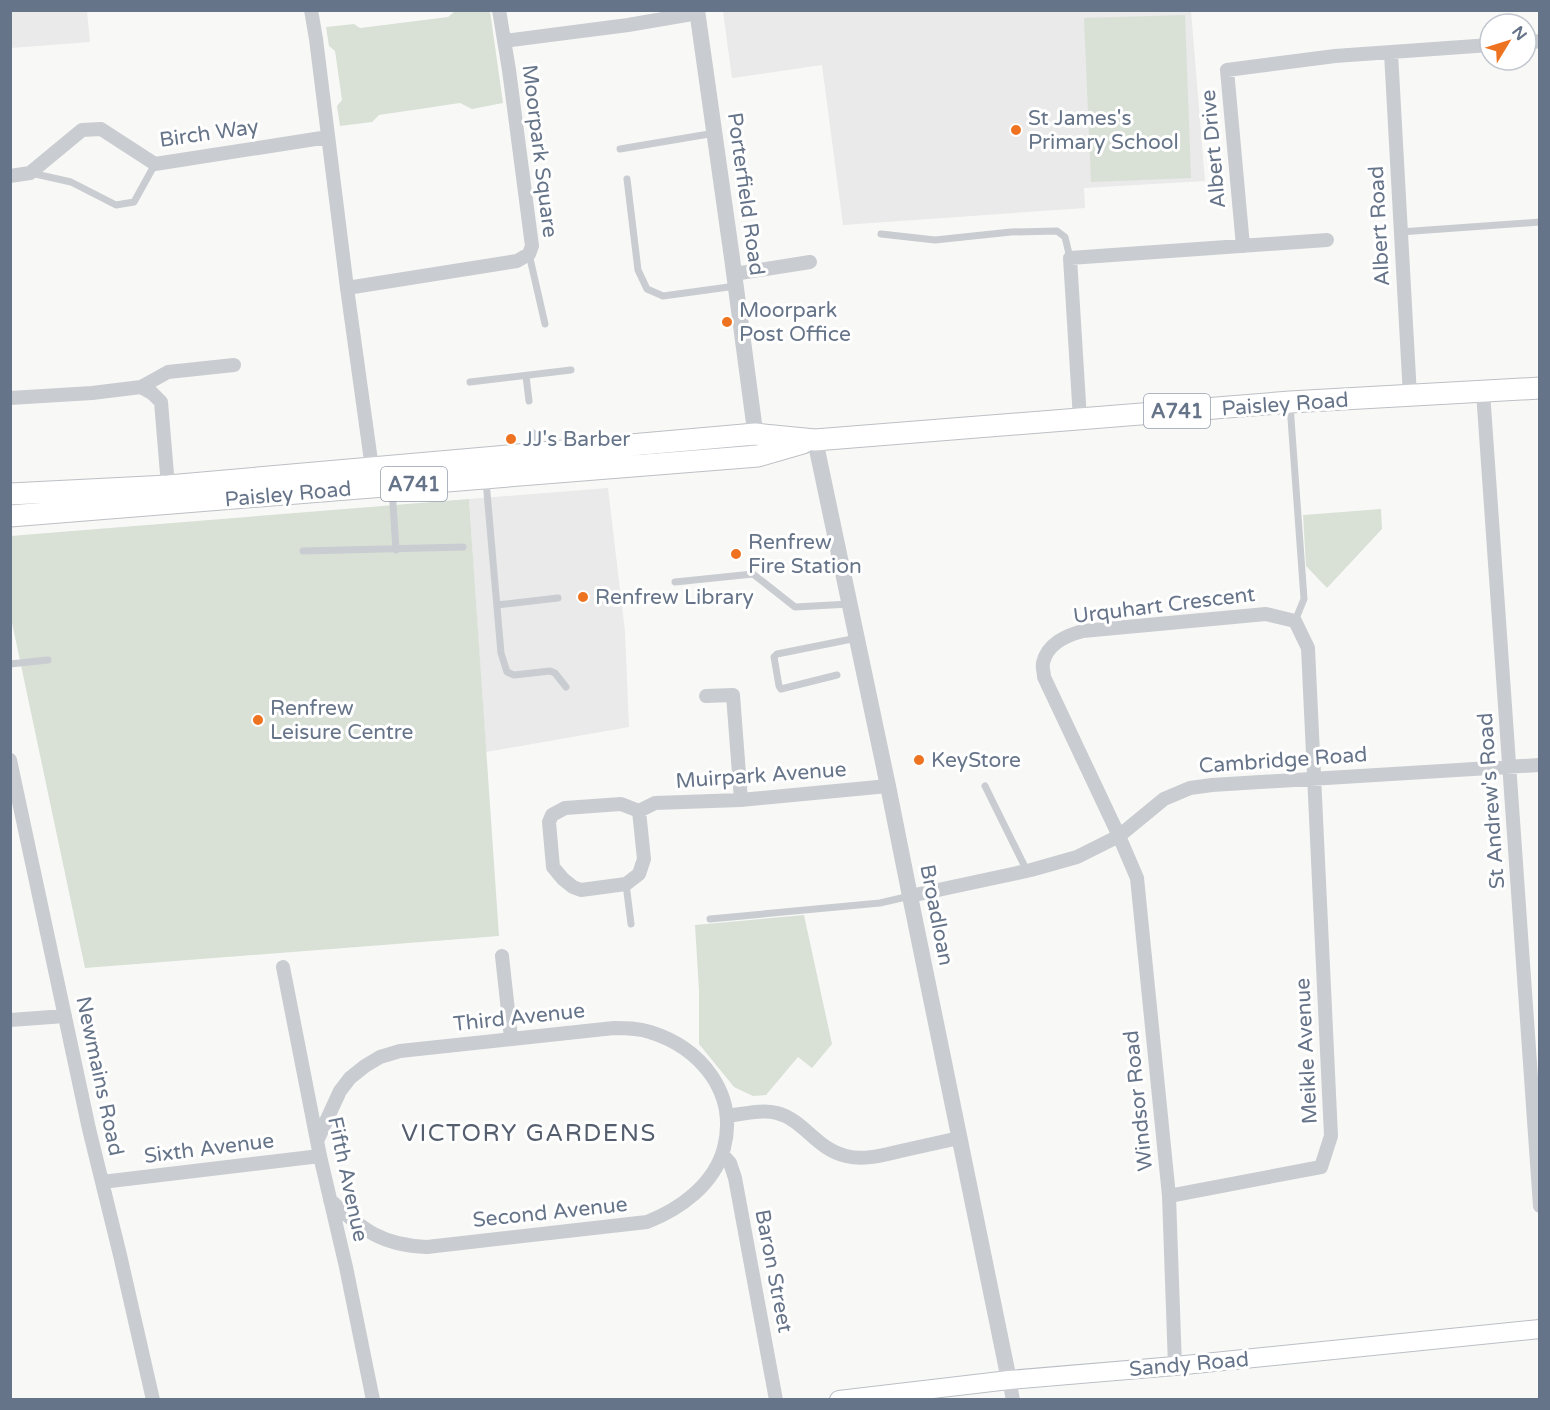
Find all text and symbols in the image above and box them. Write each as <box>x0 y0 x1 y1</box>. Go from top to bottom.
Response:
north arrow <box>1478 12 1538 72</box>
text: N <box>1507 22 1531 45</box>
street label: Moorpark Square <box>516 63 563 239</box>
street label: Albert Drive <box>1196 88 1231 209</box>
place label: St James's Primary School <box>1028 106 1179 155</box>
street label: Porterfield Road <box>722 111 769 277</box>
street label: Birch Way <box>158 114 260 153</box>
marker: St James's Primary School <box>1009 123 1023 137</box>
street label: Albert Road <box>1364 165 1395 287</box>
place label: Moorpark Post Office <box>739 298 851 347</box>
marker: Moorpark Post Office <box>720 315 734 329</box>
street label: Paisley Road <box>1221 388 1349 421</box>
road number: A741 <box>1144 394 1210 428</box>
place label: JJ's Barber <box>523 427 630 452</box>
marker: JJ's Barber <box>504 432 518 446</box>
road number: A741 <box>381 467 447 501</box>
street label: Paisley Road <box>224 477 352 512</box>
place label: Renfrew Fire Station <box>748 530 862 579</box>
marker: Renfrew Fire Station <box>729 547 743 561</box>
street label: Urquhart Crescent <box>1072 582 1256 629</box>
place label: Renfrew Library <box>595 585 754 610</box>
marker: Renfrew Library <box>576 590 590 604</box>
place label: Renfrew Leisure Centre <box>270 696 414 745</box>
street label: St Andrew's Road <box>1473 712 1510 890</box>
marker: Renfrew Leisure Centre <box>251 713 265 727</box>
street label: Cambridge Road <box>1198 742 1368 779</box>
place label: KeyStore <box>931 748 1021 773</box>
marker: KeyStore <box>912 753 926 767</box>
street label: Muirpark Avenue <box>675 757 847 794</box>
street label: Broadloan <box>914 862 959 968</box>
street label: Meikle Avenue <box>1290 977 1323 1125</box>
street label: Newmains Road <box>70 994 129 1158</box>
street label: Third Avenue <box>452 998 586 1037</box>
street label: Windsor Road <box>1119 1029 1158 1173</box>
street label: Fifth Avenue <box>322 1114 373 1244</box>
district label: VICTORY GARDENS <box>401 1119 657 1148</box>
street label: Sixth Avenue <box>143 1128 276 1169</box>
street label: Second Avenue <box>471 1192 629 1233</box>
street label: Baron Street <box>749 1207 798 1335</box>
street label: Sandy Road <box>1128 1347 1250 1382</box>

